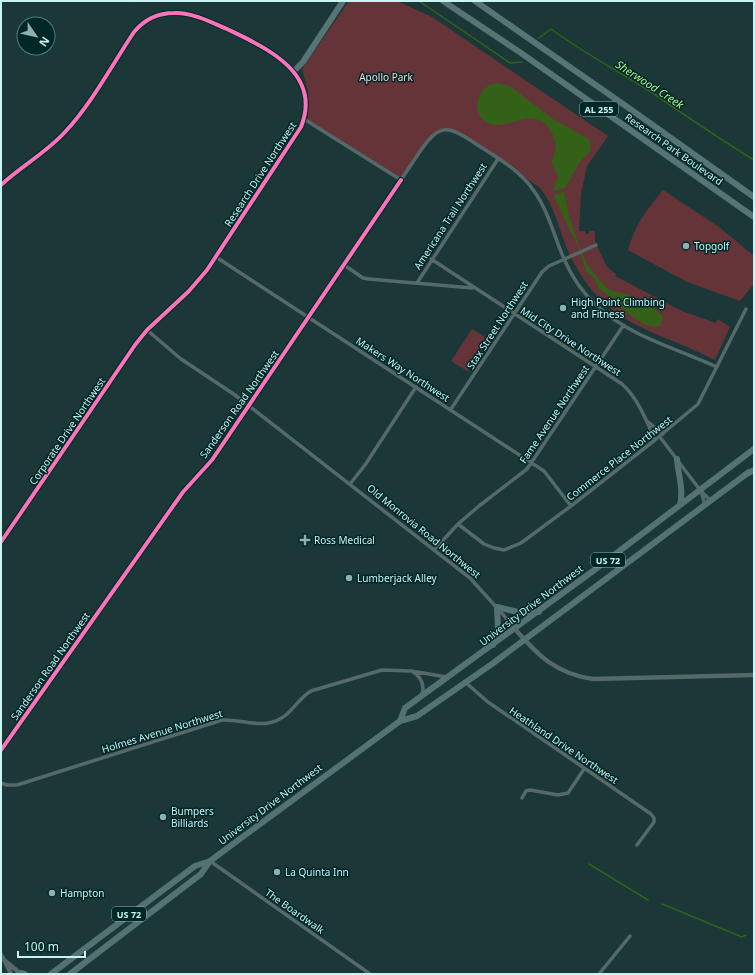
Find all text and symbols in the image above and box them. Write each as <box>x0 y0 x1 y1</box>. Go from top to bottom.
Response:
north arrow <box>16 16 56 56</box>
text: N <box>36 34 53 50</box>
water label: Sherwood Creek <box>613 56 687 112</box>
park label: Apollo Park <box>359 70 413 84</box>
road number: AL 255 <box>580 102 618 116</box>
street label: Research Park Boulevard <box>622 110 726 188</box>
street label: Research Drive Northwest <box>221 119 299 229</box>
street label: Americana Trail Northwest <box>410 160 490 272</box>
place label: Topgolf <box>694 239 730 253</box>
marker: Topgolf <box>681 241 691 251</box>
street label: Stax Street Northwest <box>463 278 531 372</box>
place label: High Point Climbing and Fitness <box>571 295 665 321</box>
street label: Mid City Drive Northwest <box>518 303 624 379</box>
marker: High Point Climbing and Fitness <box>558 303 568 313</box>
street label: Makers Way Northwest <box>353 333 453 405</box>
street label: Sanderson Road Northwest <box>196 347 282 461</box>
street label: Fame Avenue Northwest <box>516 362 592 466</box>
street label: Corporate Drive Northwest <box>26 374 108 488</box>
street label: Commerce Place Northwest <box>563 412 675 504</box>
street label: Old Monrovia Road Northwest <box>364 481 484 581</box>
place label: Ross Medical <box>314 533 375 547</box>
marker: Ross Medical <box>299 534 311 546</box>
road number: US 72 <box>591 553 625 567</box>
street label: University Drive Northwest <box>476 561 586 649</box>
place label: Lumberjack Alley <box>357 571 438 585</box>
marker: Lumberjack Alley <box>344 573 354 583</box>
street label: Sanderson Road Northwest <box>7 609 93 723</box>
street label: Heathland Drive Northwest <box>507 703 621 787</box>
street label: Holmes Avenue Northwest <box>100 706 224 756</box>
street label: University Drive Northwest <box>215 760 325 848</box>
place label: Bumpers Billiards <box>171 804 214 830</box>
marker: Bumpers Billiards <box>158 812 168 822</box>
place label: La Quinta Inn <box>285 865 349 879</box>
marker: La Quinta Inn <box>272 867 282 877</box>
street label: The Boardwalk <box>262 885 328 937</box>
place label: Hampton <box>60 886 104 900</box>
marker: Hampton <box>47 888 57 898</box>
road number: US 72 <box>112 907 146 921</box>
scale bar <box>18 933 85 959</box>
text: 100 m <box>24 938 59 955</box>

